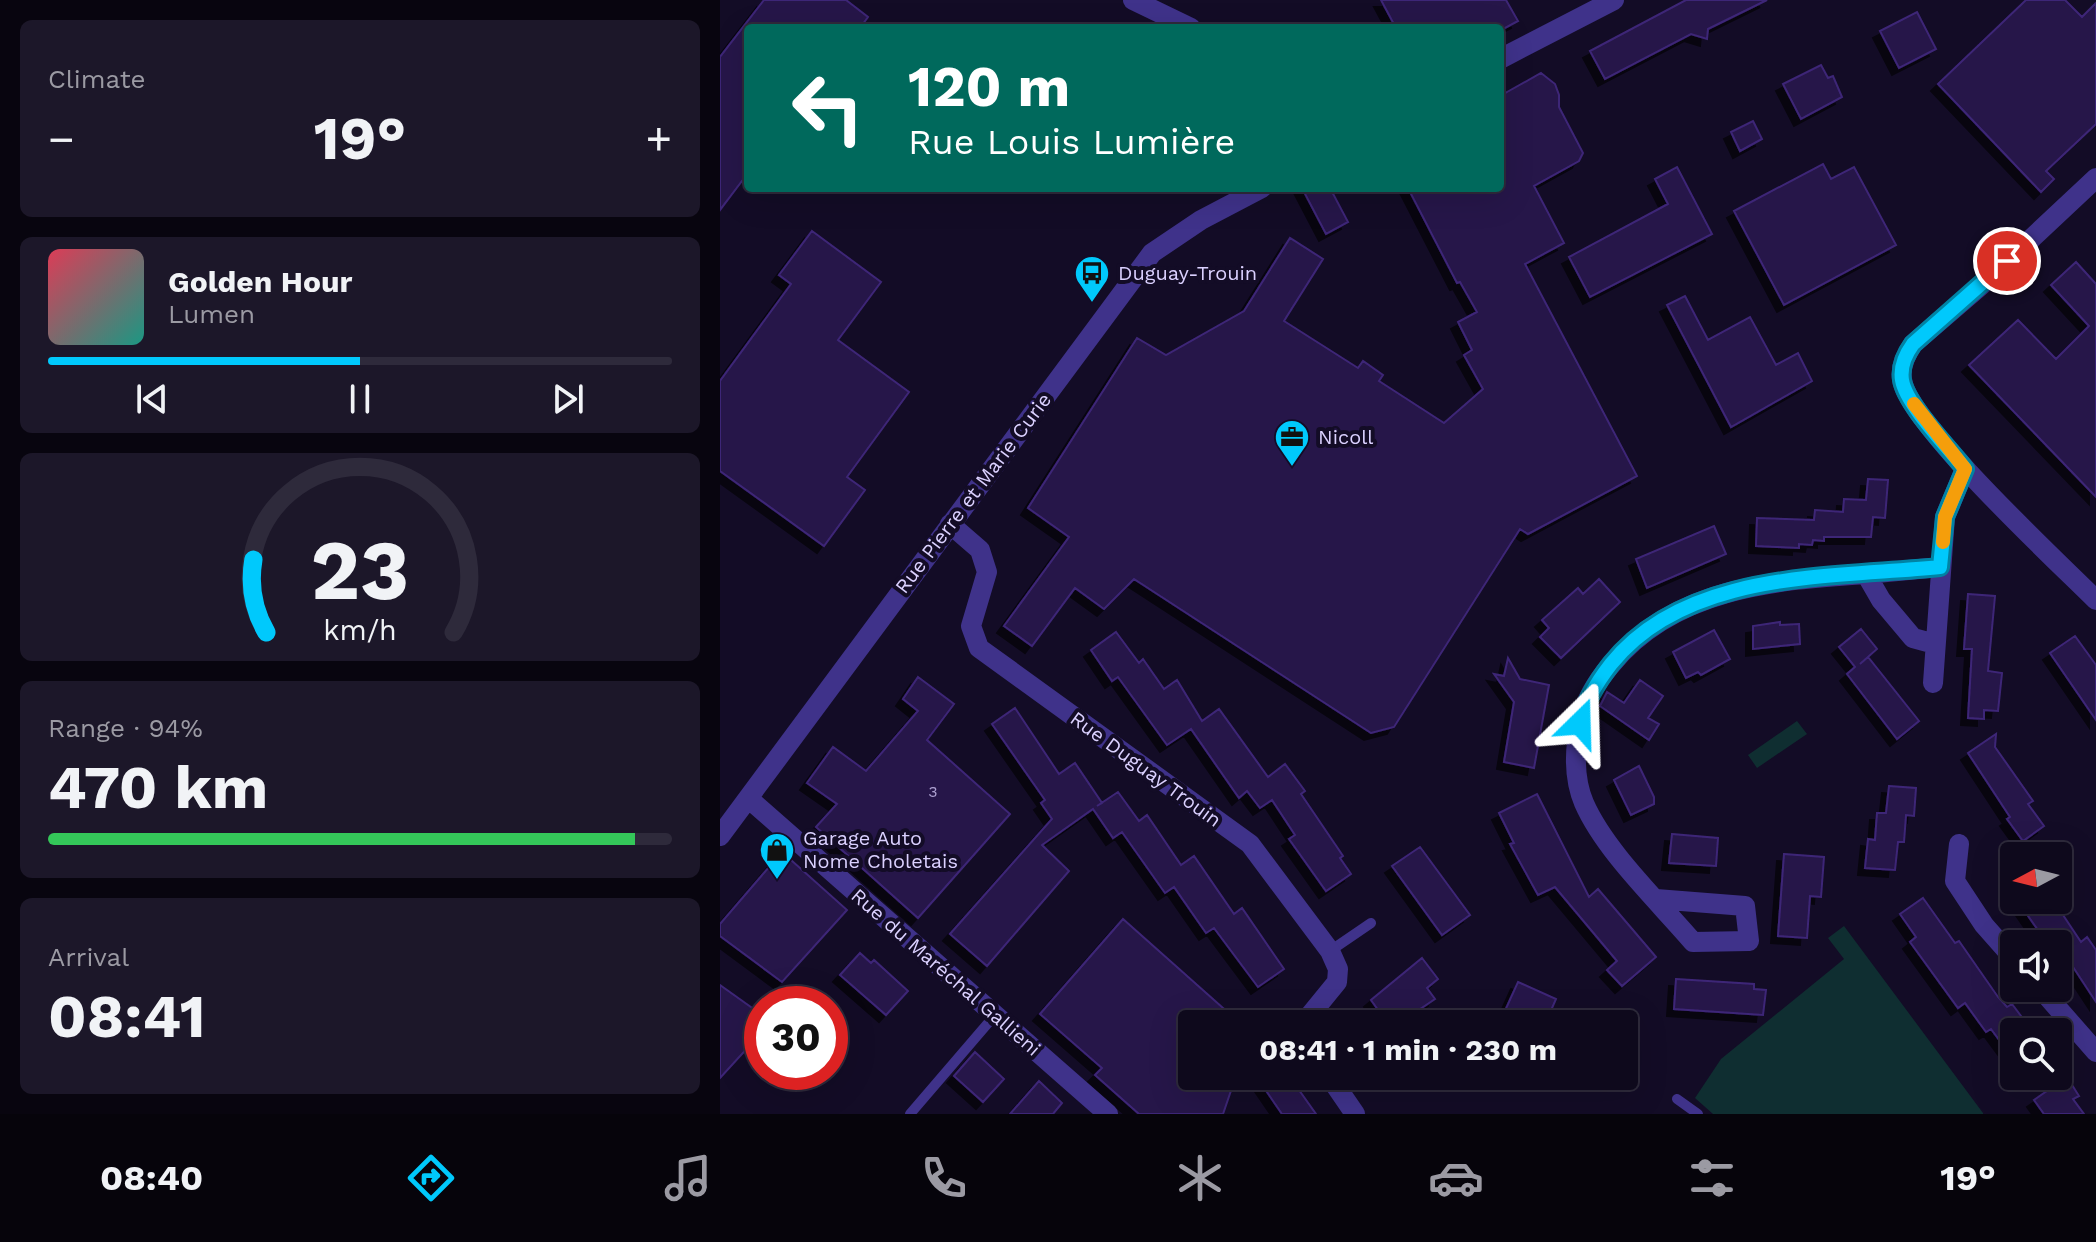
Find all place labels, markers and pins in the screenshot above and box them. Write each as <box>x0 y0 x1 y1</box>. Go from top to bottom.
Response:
pin <box>1973 227 2041 295</box>
bus stop icon: Duguay-Trouin <box>1073 254 1111 304</box>
place label: Duguay-Trouin <box>1118 261 1257 285</box>
office icon: Nicoll <box>1273 418 1311 468</box>
place label: Nicoll <box>1318 425 1373 449</box>
place label: Garage Auto Nome Choletais <box>803 826 958 873</box>
shop icon: Garage Auto Nome Choletais <box>758 831 796 881</box>

